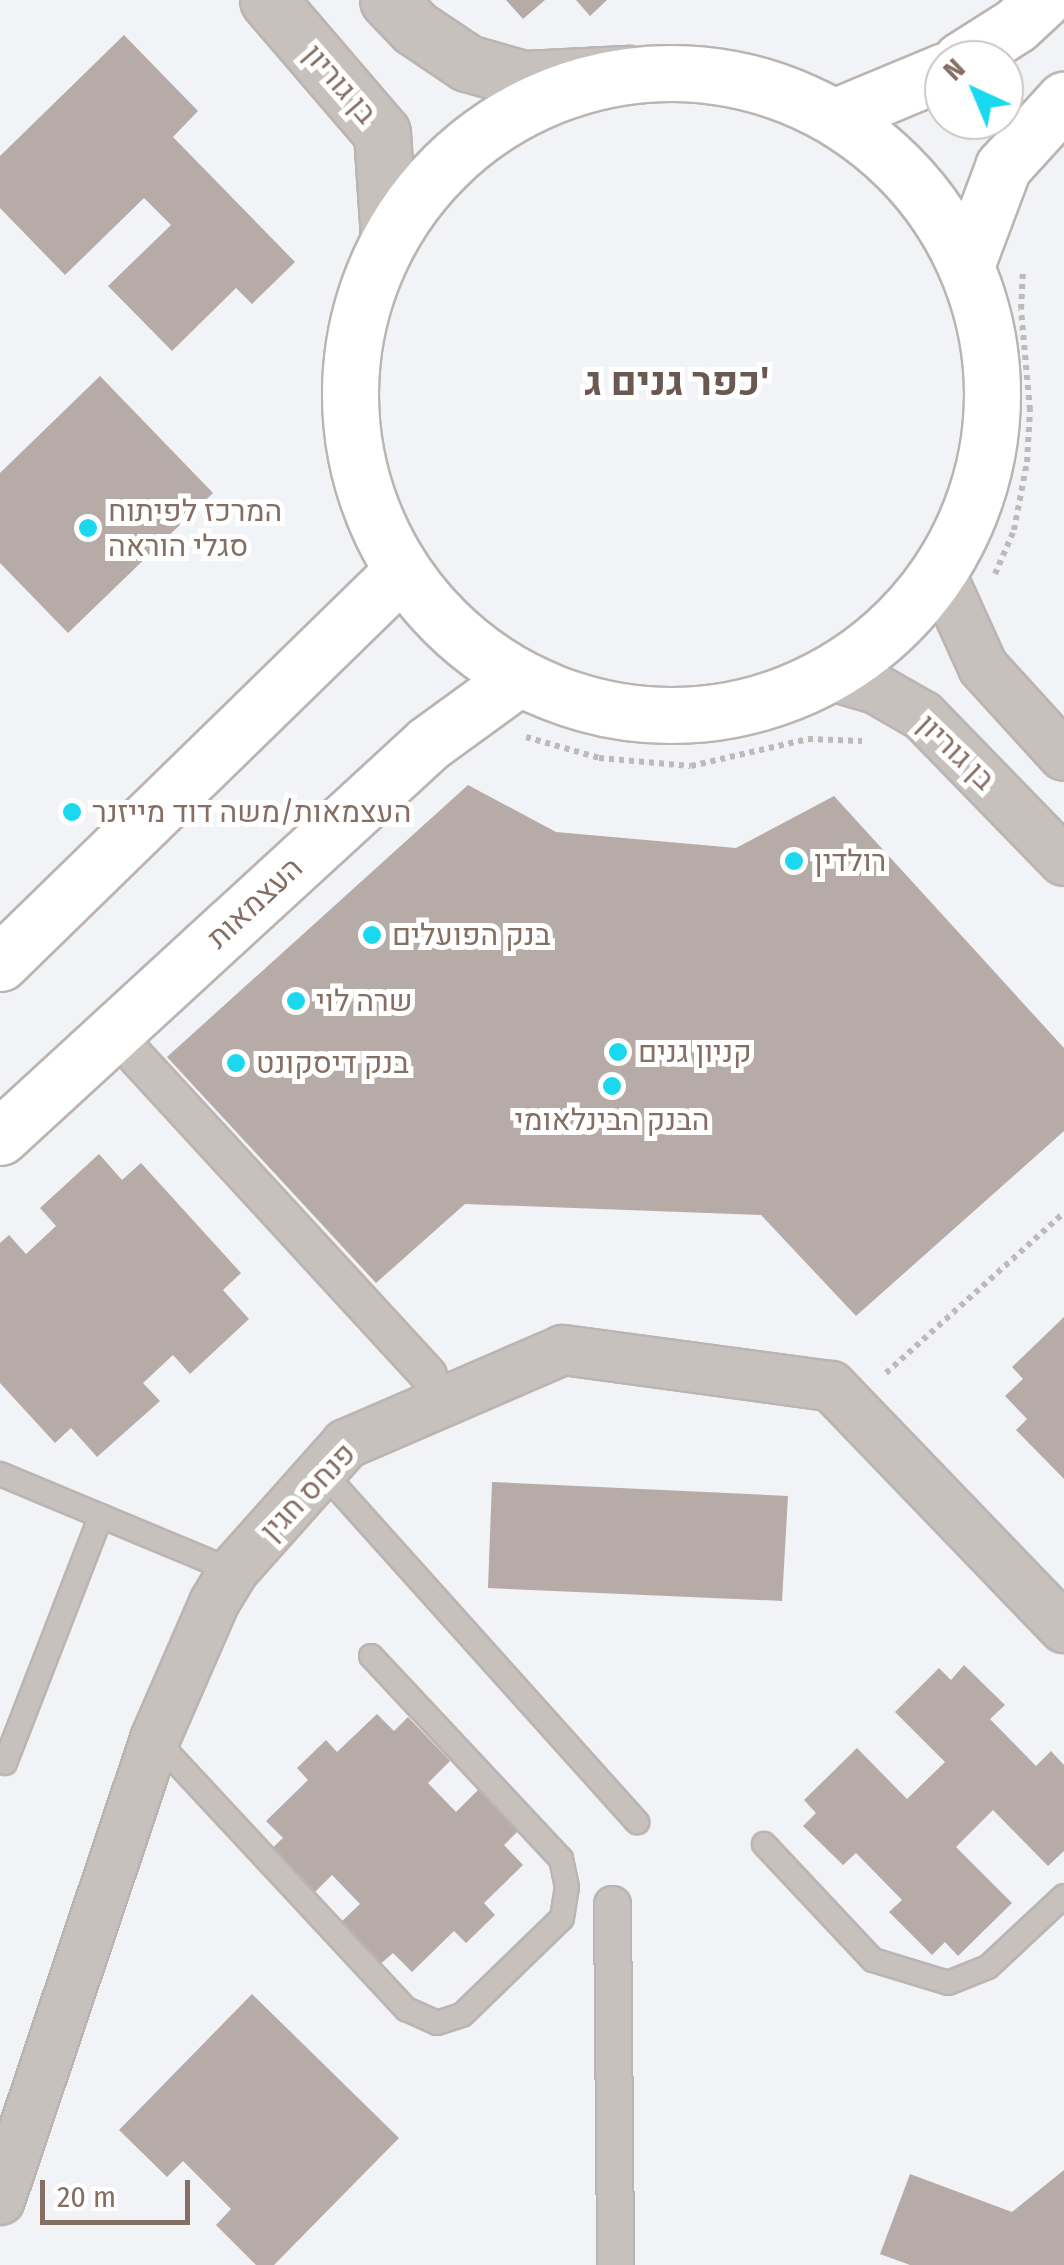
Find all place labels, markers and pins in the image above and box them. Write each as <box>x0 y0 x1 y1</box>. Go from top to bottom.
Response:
place label: המרכז לפיתוח סגלי הוראה <box>108 493 282 564</box>
marker: המרכז לפיתוח סגלי הוראה <box>77 517 99 539</box>
place label: העצמאות/משה דוד מייזנר <box>92 794 411 830</box>
marker: העצמאות/משה דוד מייזנר <box>61 801 83 823</box>
place label: רולדין <box>814 843 886 879</box>
marker: רולדין <box>783 850 805 872</box>
place label: בנק הפועלים <box>392 917 551 953</box>
marker: בנק הפועלים <box>361 924 383 946</box>
place label: שרה לוי <box>316 983 413 1019</box>
marker: שרה לוי <box>285 990 307 1012</box>
place label: קניון גנים <box>638 1034 752 1070</box>
marker: קניון גנים <box>607 1041 629 1063</box>
place label: בנק דיסקונט <box>256 1045 409 1081</box>
marker: בנק דיסקונט <box>225 1052 247 1074</box>
marker: הבנק הבינלאומי <box>601 1075 623 1097</box>
place label: הבנק הבינלאומי <box>515 1102 709 1138</box>

